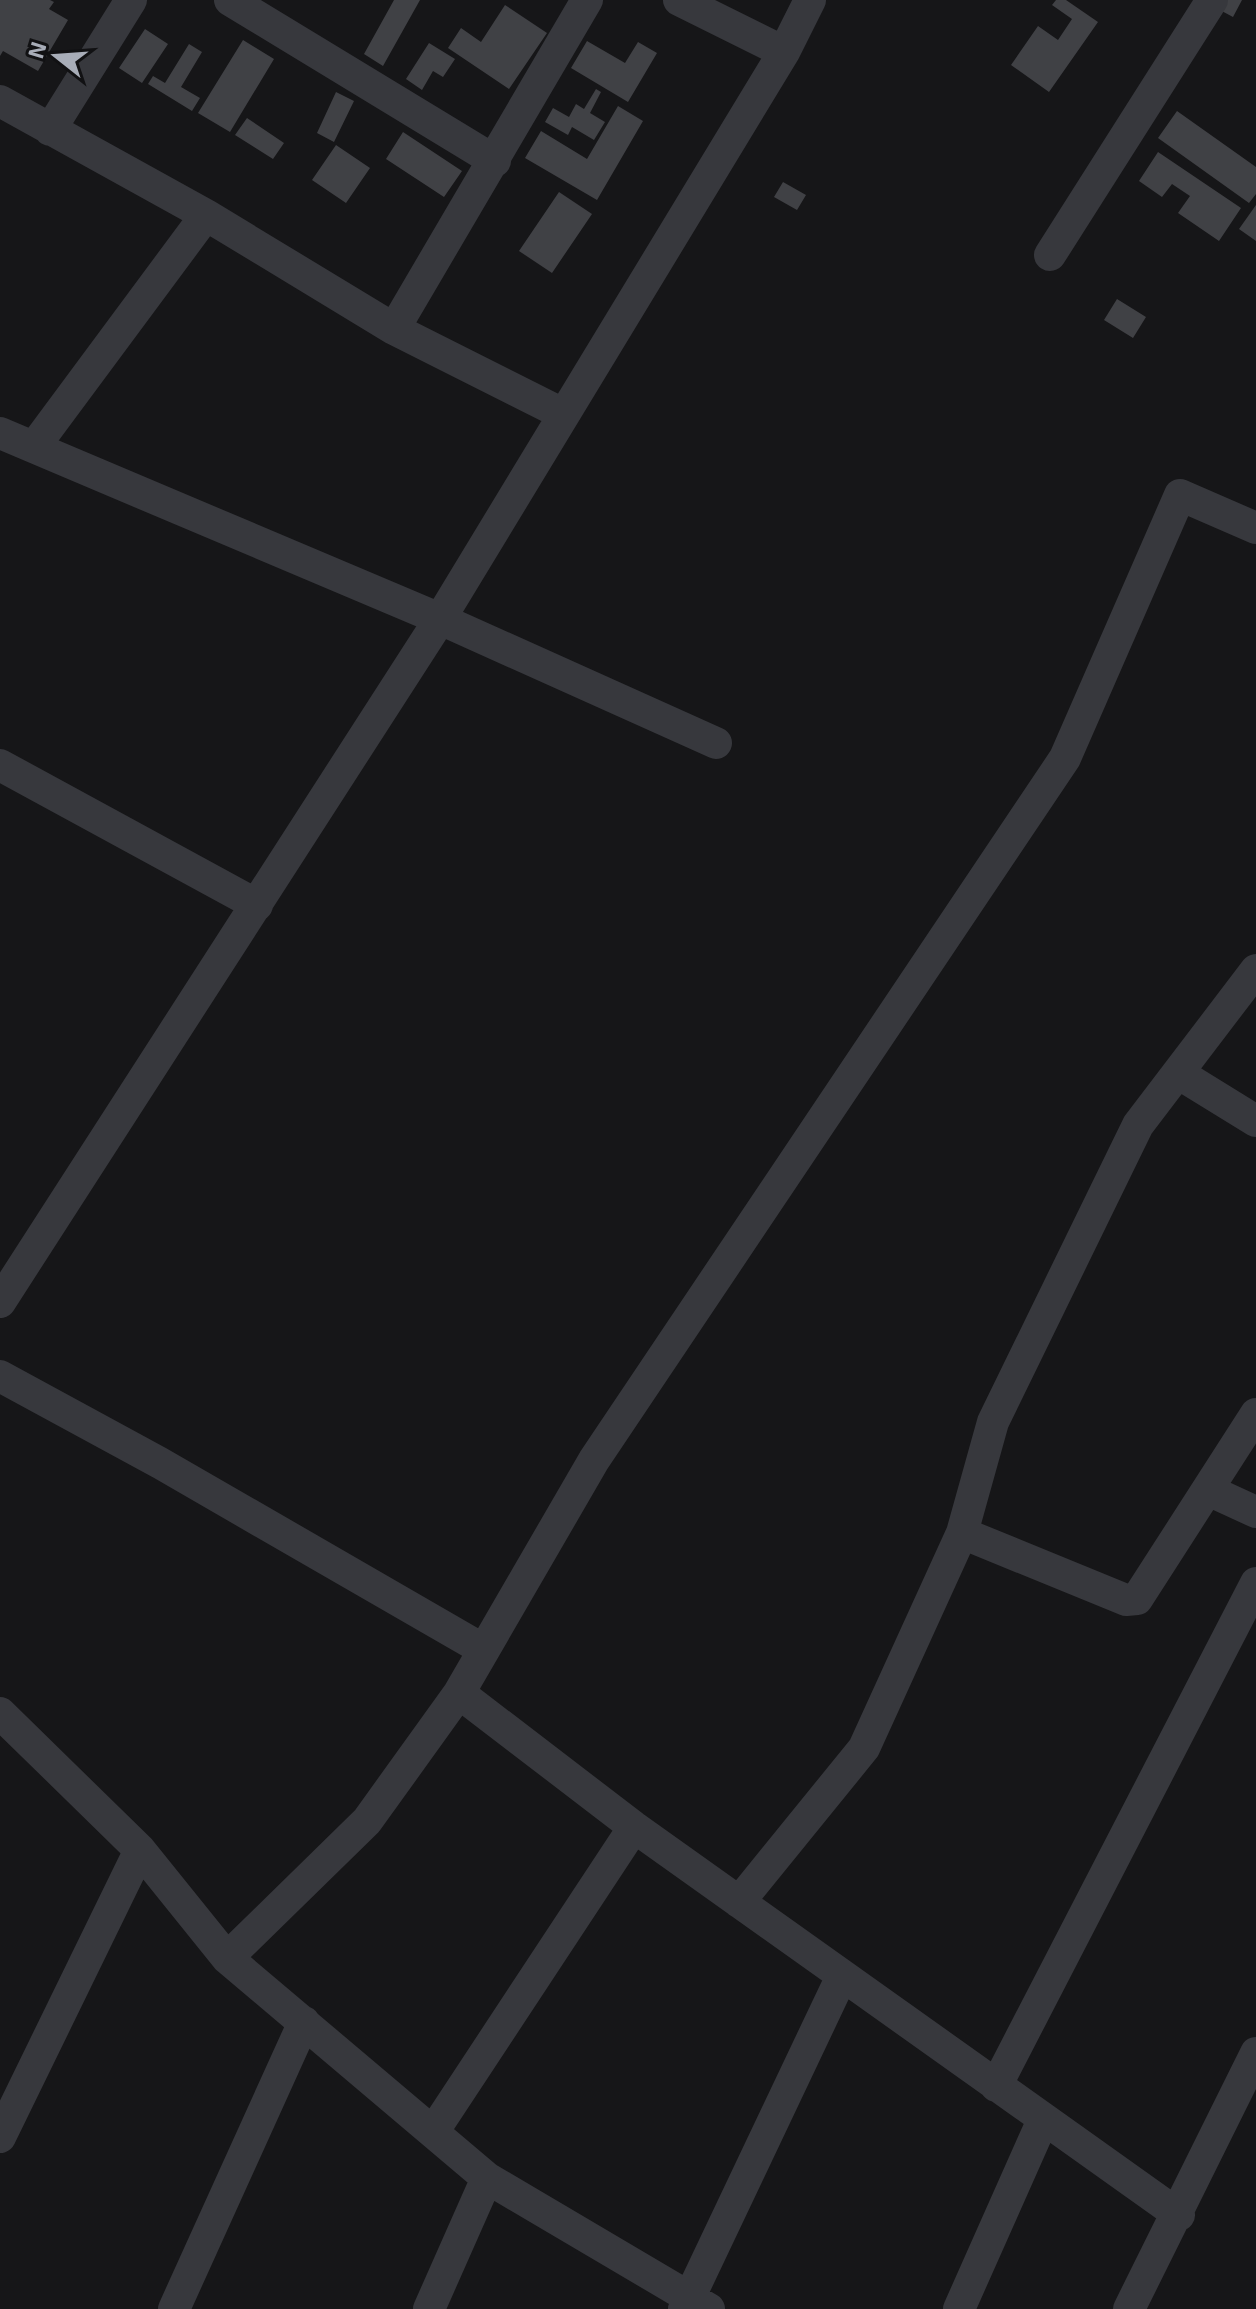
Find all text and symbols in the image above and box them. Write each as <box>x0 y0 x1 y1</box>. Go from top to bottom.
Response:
north arrow <box>16 16 96 96</box>
text: N <box>21 38 51 61</box>

